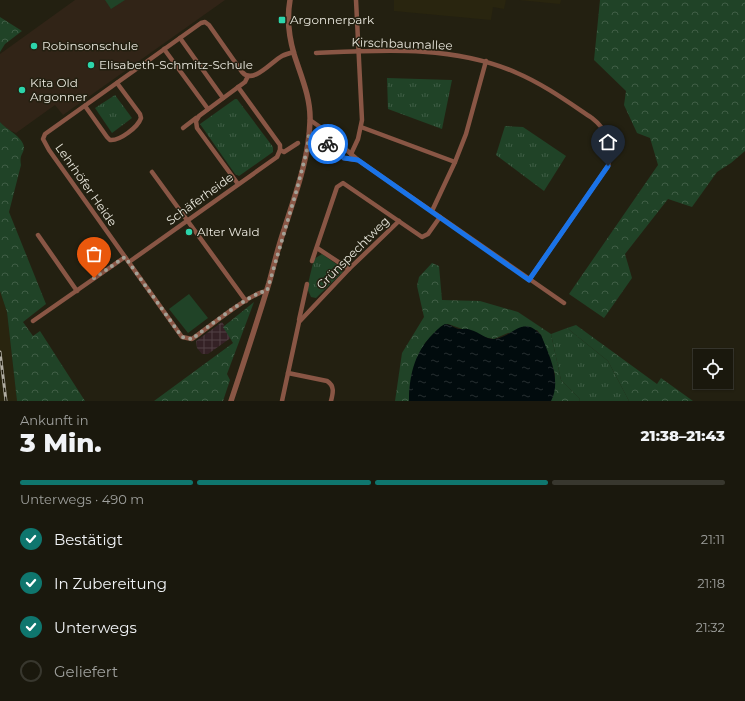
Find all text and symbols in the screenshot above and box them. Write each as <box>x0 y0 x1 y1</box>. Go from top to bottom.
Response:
place label: Argonnerpark <box>290 12 375 27</box>
marker: Argonnerpark <box>277 15 287 25</box>
street label: Kirschbaumallee <box>351 34 453 53</box>
place label: Robinsonschule <box>42 38 138 53</box>
marker: Robinsonschule <box>29 41 39 51</box>
place label: Elisabeth-Schmitz-Schule <box>99 57 253 72</box>
marker: Elisabeth-Schmitz-Schule <box>86 60 96 70</box>
place label: Kita Old Argonner <box>30 75 87 104</box>
marker: Kita Old Argonner <box>17 85 27 95</box>
courier <box>308 124 348 164</box>
pin <box>591 125 625 166</box>
icon: home <box>597 131 619 153</box>
icon: bike <box>317 133 339 155</box>
street label: Lehrhöfer Heide <box>52 140 121 229</box>
street label: Schäferheide <box>163 169 236 228</box>
street label: Grünspechtweg <box>313 213 392 292</box>
place label: Alter Wald <box>197 224 260 239</box>
marker: Alter Wald <box>184 227 194 237</box>
pin <box>77 237 111 278</box>
icon: bag <box>83 243 105 265</box>
map controls <box>693 349 733 389</box>
button: locate <box>693 349 733 389</box>
text: Ankunft in <box>20 412 89 428</box>
text: 21:38–21:43 <box>641 426 725 445</box>
text: 3 Min. <box>20 427 102 459</box>
text: Unterwegs · 490 m <box>20 491 144 507</box>
icon: check <box>20 528 42 550</box>
text: Bestätigt <box>54 530 123 549</box>
text: 21:11 <box>701 531 725 547</box>
icon: check <box>20 572 42 594</box>
text: In Zubereitung <box>54 574 167 593</box>
text: 21:18 <box>697 575 725 591</box>
icon: check <box>20 616 42 638</box>
text: Unterwegs <box>54 618 137 637</box>
text: 21:32 <box>696 619 725 635</box>
text: Geliefert <box>54 662 118 681</box>

